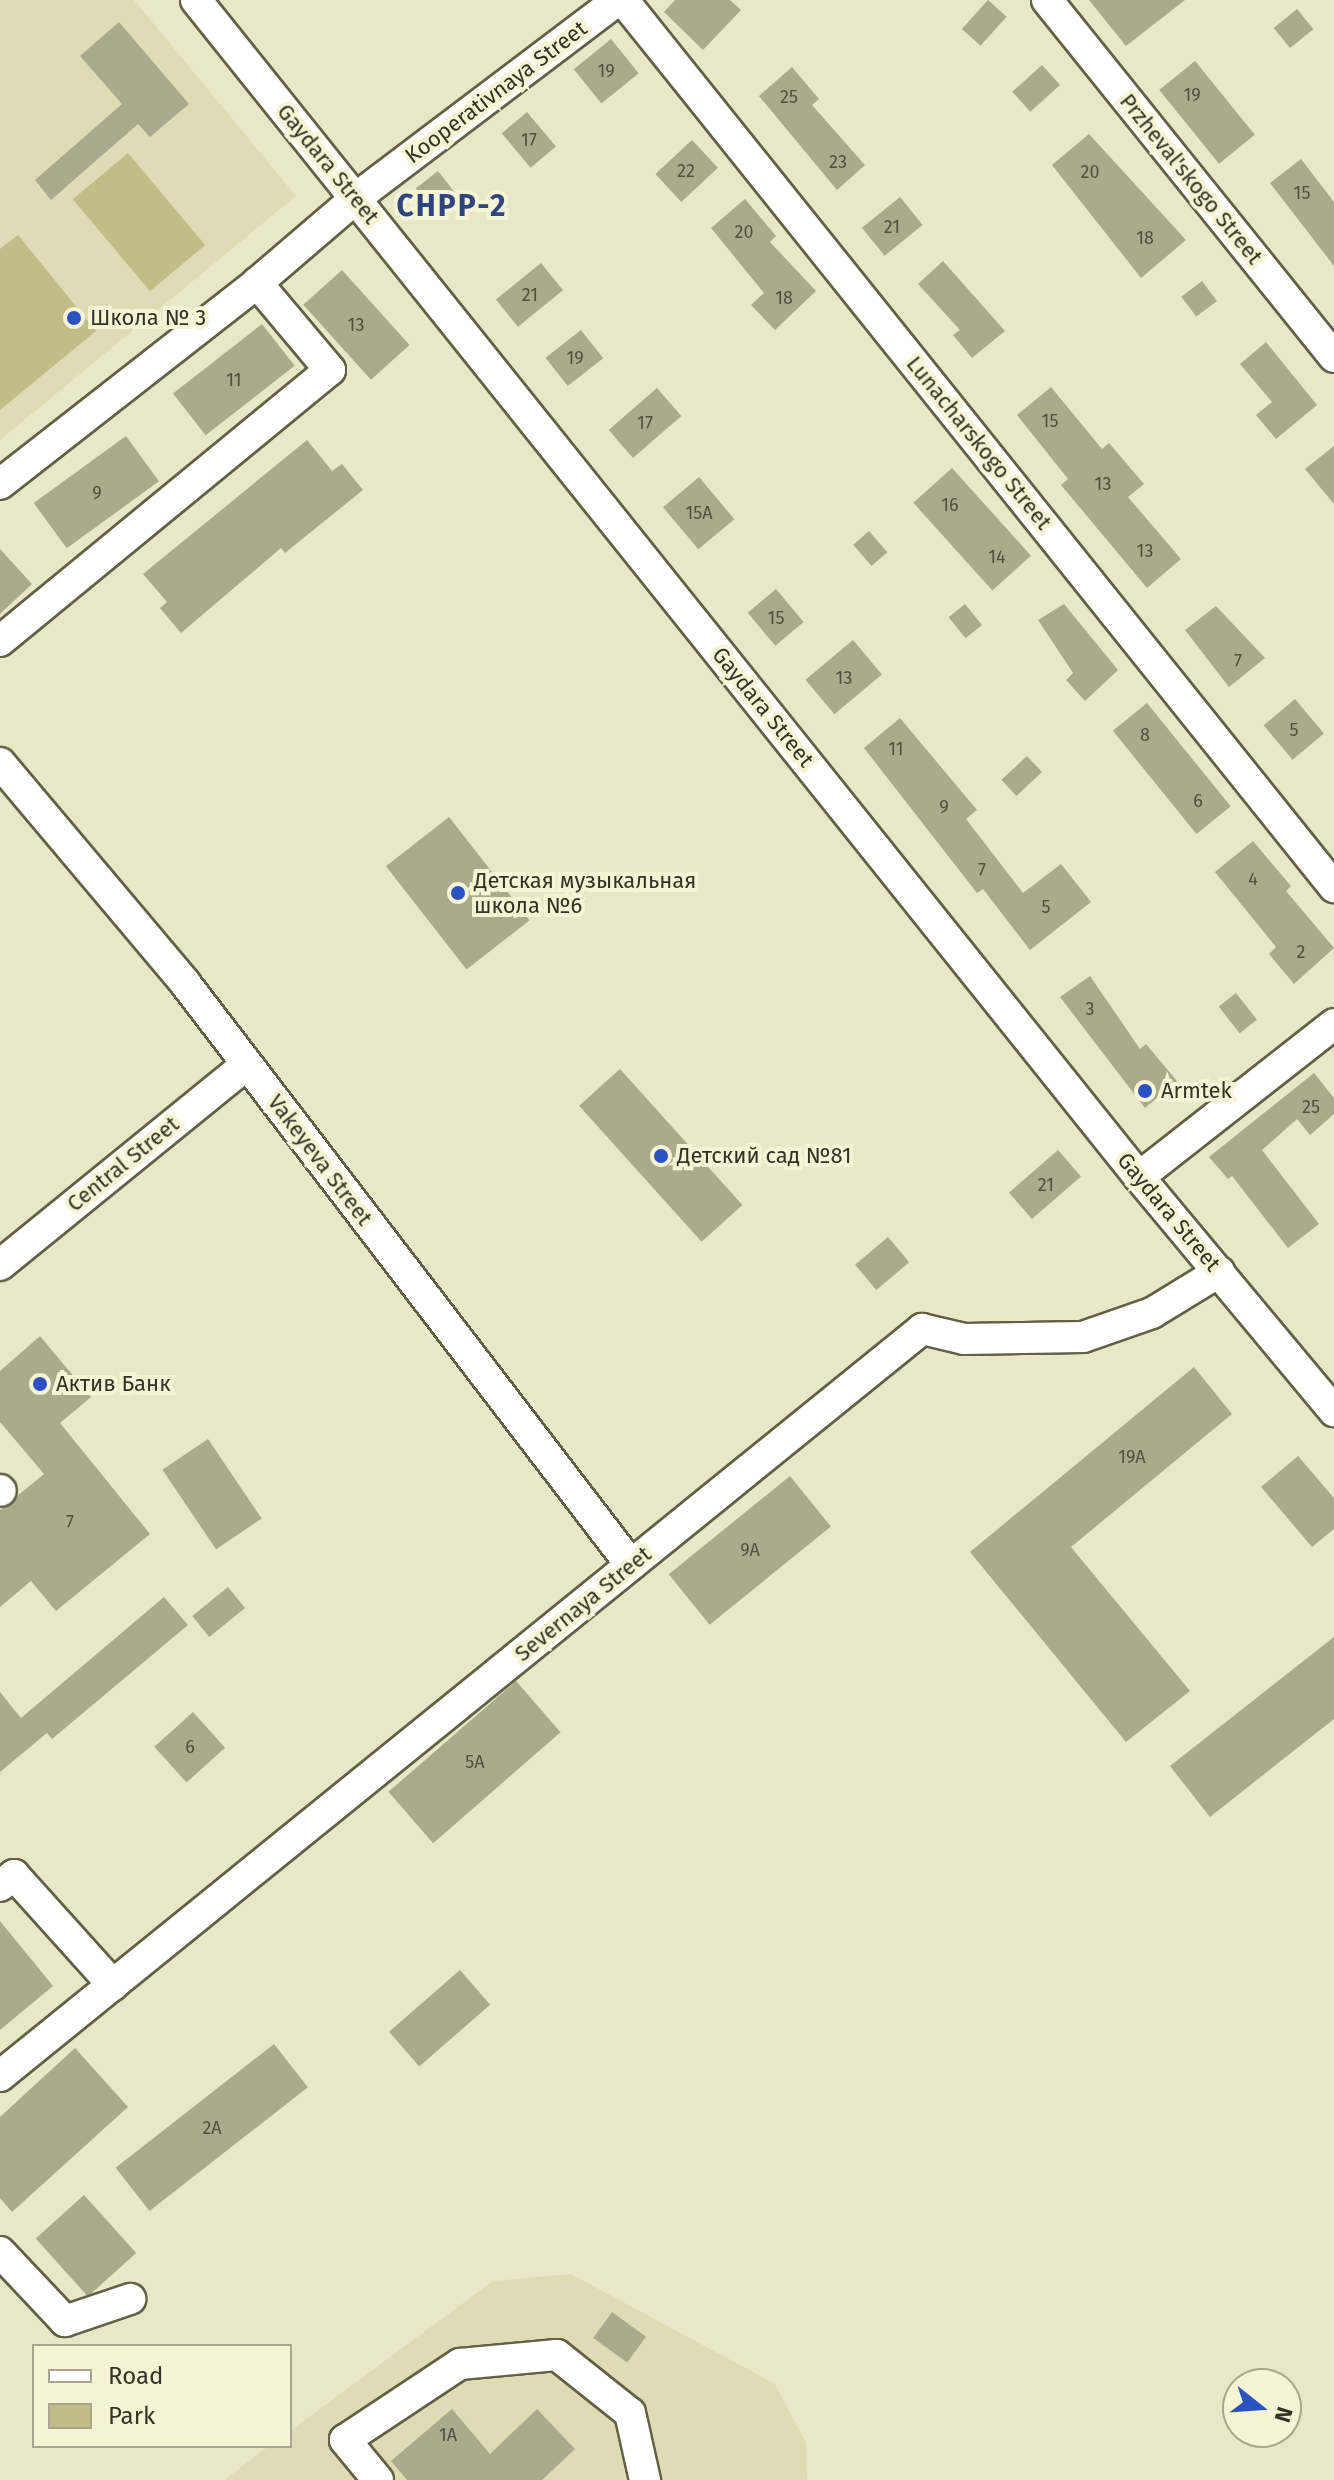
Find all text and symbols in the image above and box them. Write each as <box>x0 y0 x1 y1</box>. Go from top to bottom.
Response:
street label: Kooperativnaya Street <box>400 15 592 169</box>
house number: 19 <box>597 60 615 82</box>
house number: 19 <box>1183 84 1201 106</box>
house number: 25 <box>780 86 798 108</box>
street label: Przheval'skogo Street <box>1114 88 1268 270</box>
street label: Gaydara Street <box>272 99 384 229</box>
house number: 17 <box>521 129 537 151</box>
house number: 23 <box>829 151 847 173</box>
house number: 22 <box>677 160 695 182</box>
house number: 20 <box>1081 161 1099 183</box>
house number: 15 <box>1294 182 1310 204</box>
district label: CHPP-2 <box>396 188 508 224</box>
house number: 21 <box>884 216 900 238</box>
house number: 20 <box>735 221 753 243</box>
house number: 18 <box>1136 227 1154 249</box>
house number: 21 <box>522 284 538 306</box>
house number: 18 <box>775 287 793 309</box>
place label: Школа № 3 <box>90 305 206 331</box>
marker: Школа № 3 <box>65 309 83 327</box>
house number: 13 <box>348 314 364 336</box>
house number: 19 <box>566 347 584 369</box>
street label: Lunacharskogo Street <box>901 351 1057 535</box>
house number: 11 <box>226 369 242 391</box>
house number: 15 <box>1042 410 1058 432</box>
house number: 17 <box>637 412 653 434</box>
house number: 13 <box>1095 473 1111 495</box>
house number: 9 <box>92 482 102 504</box>
house number: 16 <box>941 494 959 516</box>
house number: 15А <box>685 502 713 524</box>
house number: 13 <box>1137 540 1153 562</box>
house number: 14 <box>988 546 1006 568</box>
house number: 15 <box>768 607 784 629</box>
street label: Gaydara Street <box>707 642 819 772</box>
house number: 7 <box>1234 650 1242 672</box>
house number: 13 <box>836 667 852 689</box>
house number: 5 <box>1289 719 1299 741</box>
house number: 8 <box>1140 724 1150 746</box>
house number: 11 <box>888 738 904 760</box>
house number: 6 <box>1193 790 1203 812</box>
house number: 9 <box>939 796 949 818</box>
house number: 7 <box>978 859 986 881</box>
place label: Детская музыкальная школа №6 <box>474 867 696 918</box>
house number: 4 <box>1248 868 1258 890</box>
marker: Детская музыкальная школа №6 <box>449 884 467 902</box>
house number: 5 <box>1041 896 1051 918</box>
house number: 2 <box>1297 941 1305 963</box>
house number: 3 <box>1086 998 1094 1020</box>
place label: Armtek <box>1161 1078 1232 1104</box>
marker: Armtek <box>1136 1082 1154 1100</box>
street label: Vakeyeva Street <box>262 1089 378 1231</box>
house number: 25 <box>1302 1096 1320 1118</box>
street label: Central Street <box>62 1111 184 1217</box>
place label: Детский сад №81 <box>677 1143 851 1169</box>
marker: Детский сад №81 <box>652 1147 670 1165</box>
street label: Gaydara Street <box>1112 1147 1226 1277</box>
house number: 21 <box>1038 1174 1054 1196</box>
place label: Актив Банк <box>56 1371 171 1397</box>
marker: Актив Банк <box>31 1375 49 1393</box>
house number: 19А <box>1118 1446 1146 1468</box>
house number: 7 <box>66 1511 74 1533</box>
house number: 9А <box>740 1539 760 1561</box>
street label: Severnaya Street <box>510 1541 656 1667</box>
house number: 6 <box>185 1736 195 1758</box>
house number: 5А <box>465 1751 485 1773</box>
house number: 2А <box>202 2117 222 2139</box>
legend <box>32 2344 292 2448</box>
text: Road <box>108 2362 163 2390</box>
north arrow <box>1222 2368 1302 2448</box>
text: Park <box>108 2402 155 2430</box>
text: N <box>1268 2404 1299 2426</box>
house number: 1А <box>439 2424 457 2446</box>

